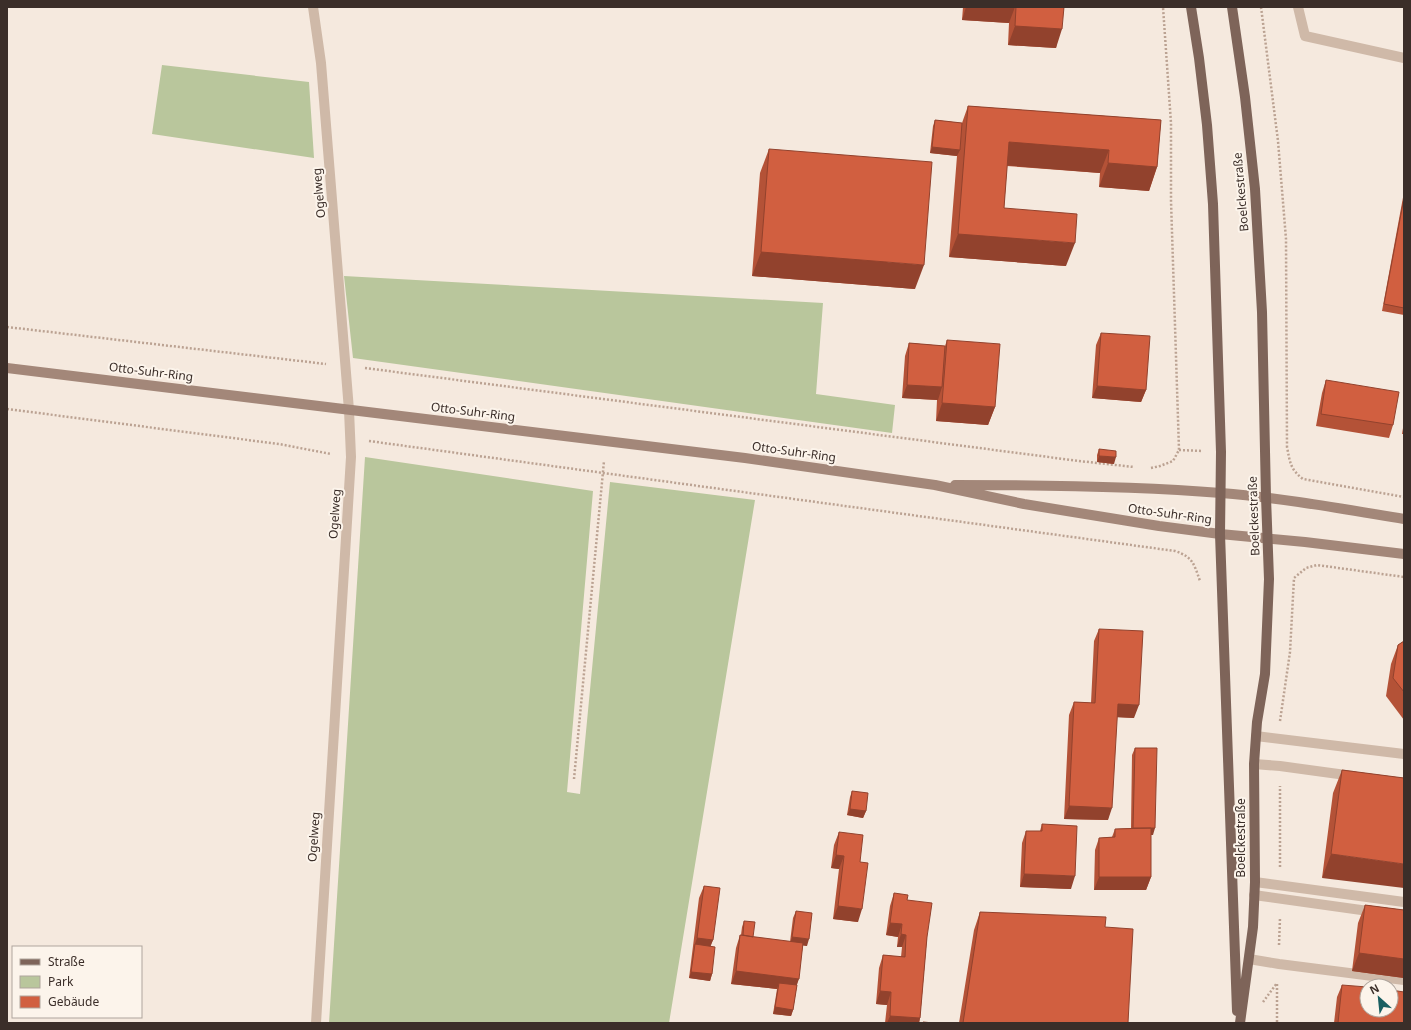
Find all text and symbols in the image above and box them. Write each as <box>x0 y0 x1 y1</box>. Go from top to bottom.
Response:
street label: Boelckestraße <box>1229 151 1252 232</box>
street label: Ogelweg <box>308 167 329 219</box>
street label: Otto-Suhr-Ring <box>108 358 194 385</box>
street label: Otto-Suhr-Ring <box>430 398 516 425</box>
street label: Otto-Suhr-Ring <box>751 437 837 466</box>
street label: Boelckestraße <box>1244 476 1263 556</box>
street label: Ogelweg <box>324 488 345 540</box>
street label: Otto-Suhr-Ring <box>1127 499 1213 528</box>
street label: Boelckestraße <box>1232 798 1249 878</box>
street label: Ogelweg <box>303 811 324 863</box>
legend <box>12 946 142 1018</box>
text: Straße <box>48 953 85 970</box>
text: Park <box>48 973 74 990</box>
north arrow <box>1359 978 1399 1018</box>
text: N <box>1367 980 1382 997</box>
text: Gebäude <box>48 993 99 1010</box>

